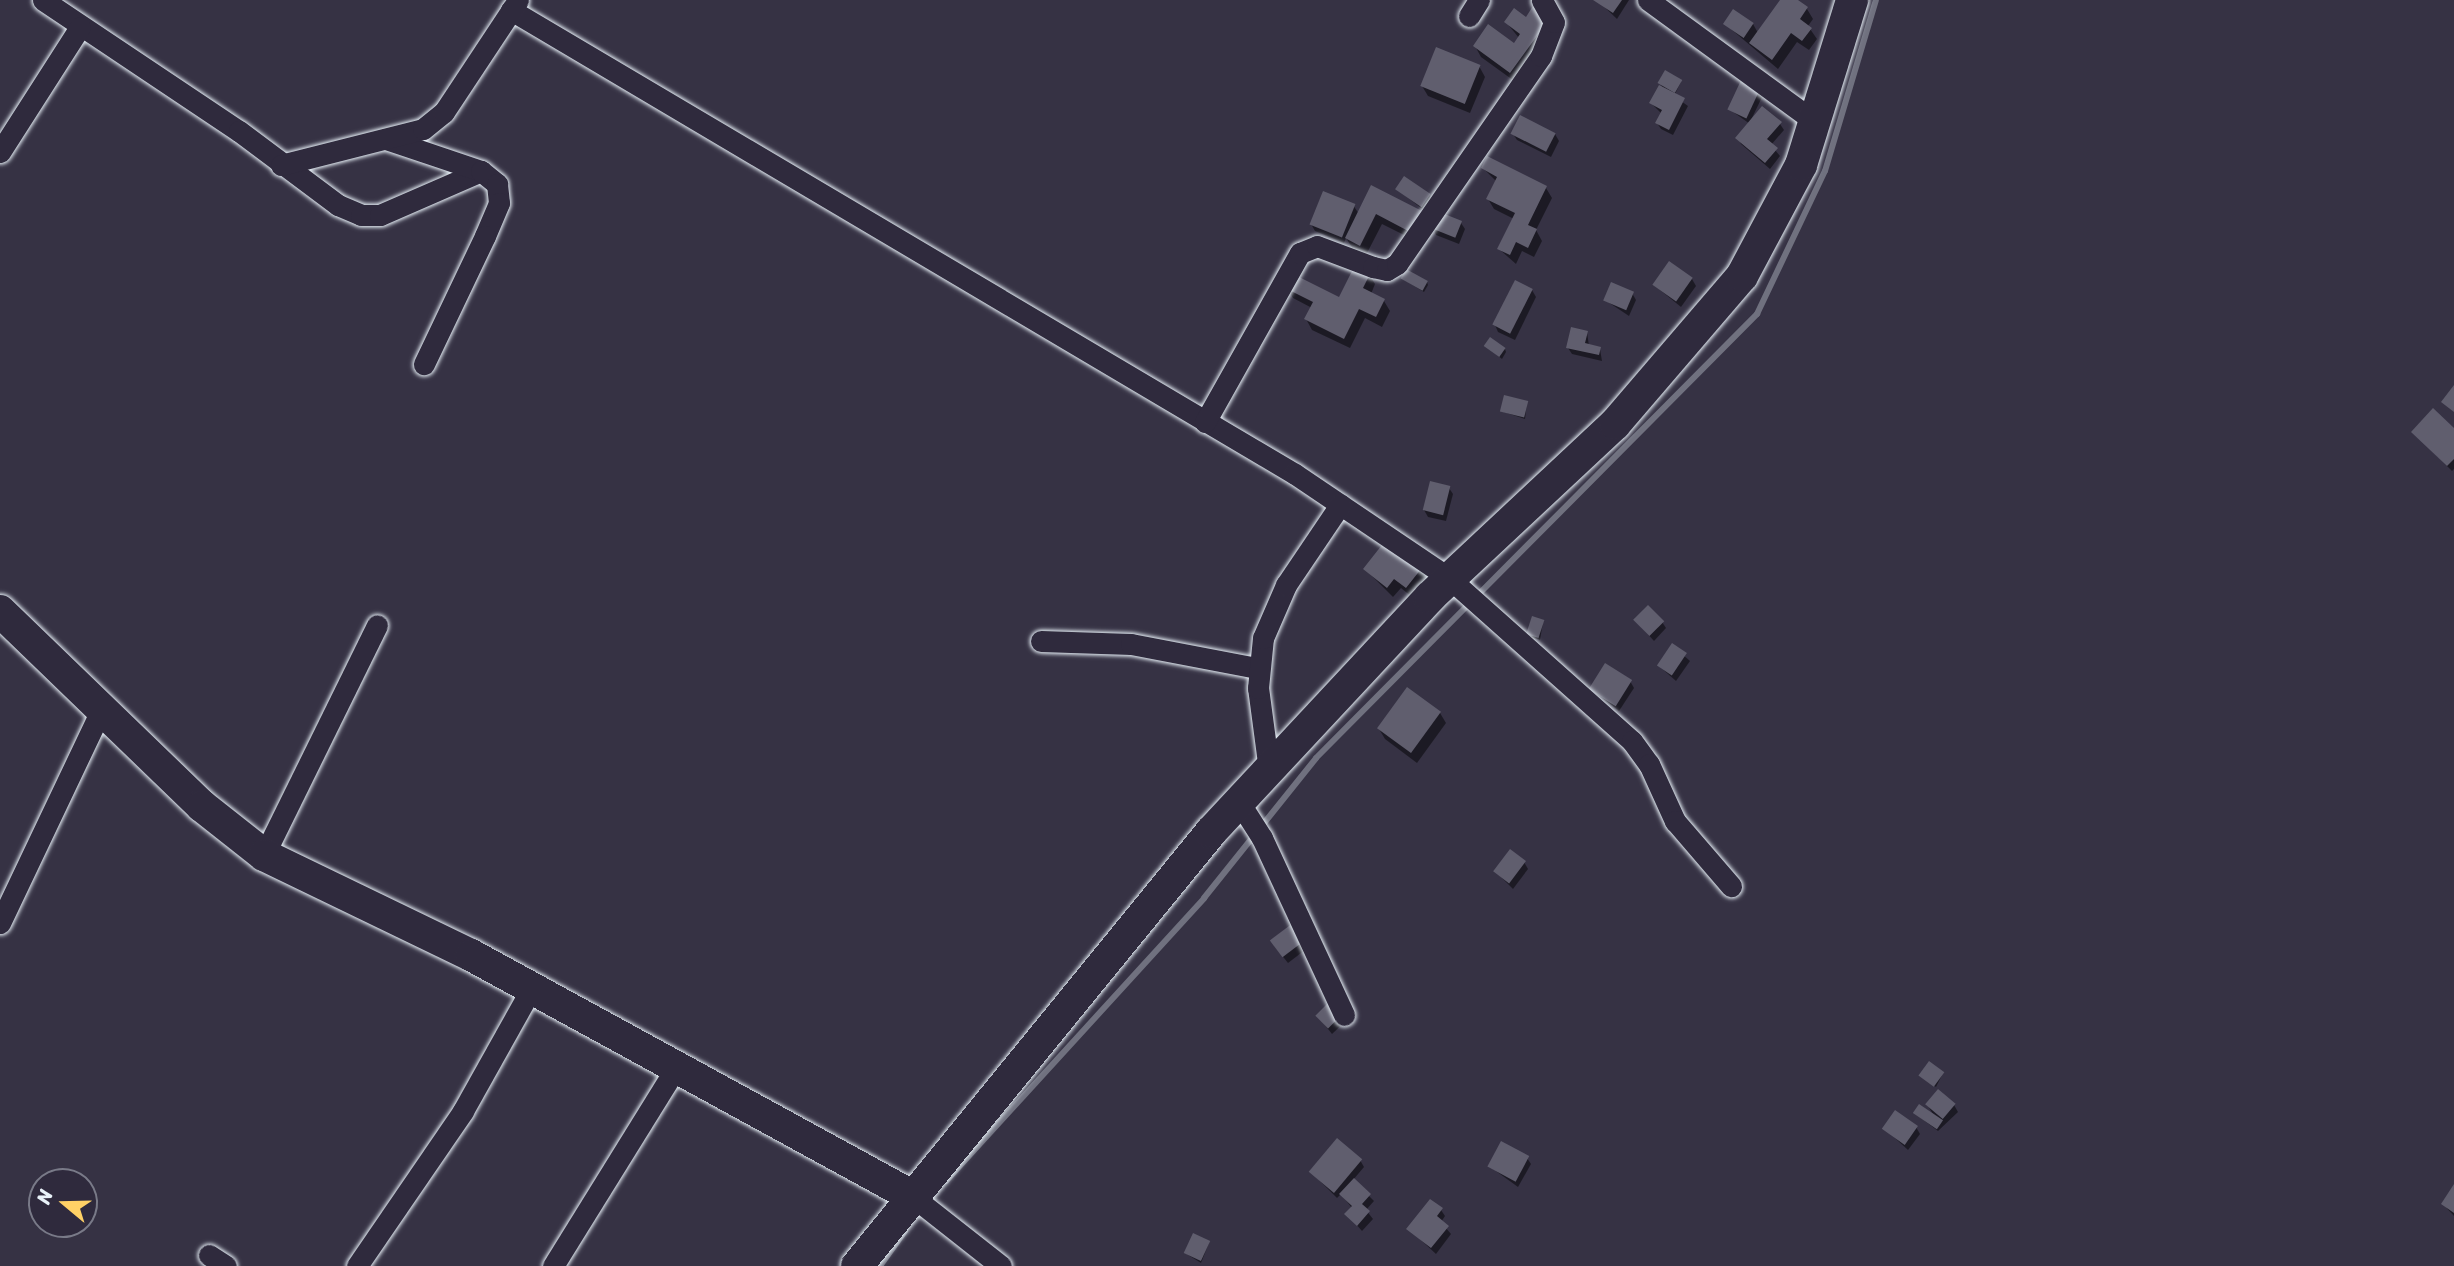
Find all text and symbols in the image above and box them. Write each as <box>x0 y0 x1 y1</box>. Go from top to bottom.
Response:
north arrow <box>28 1168 98 1238</box>
text: N <box>27 1185 62 1208</box>

